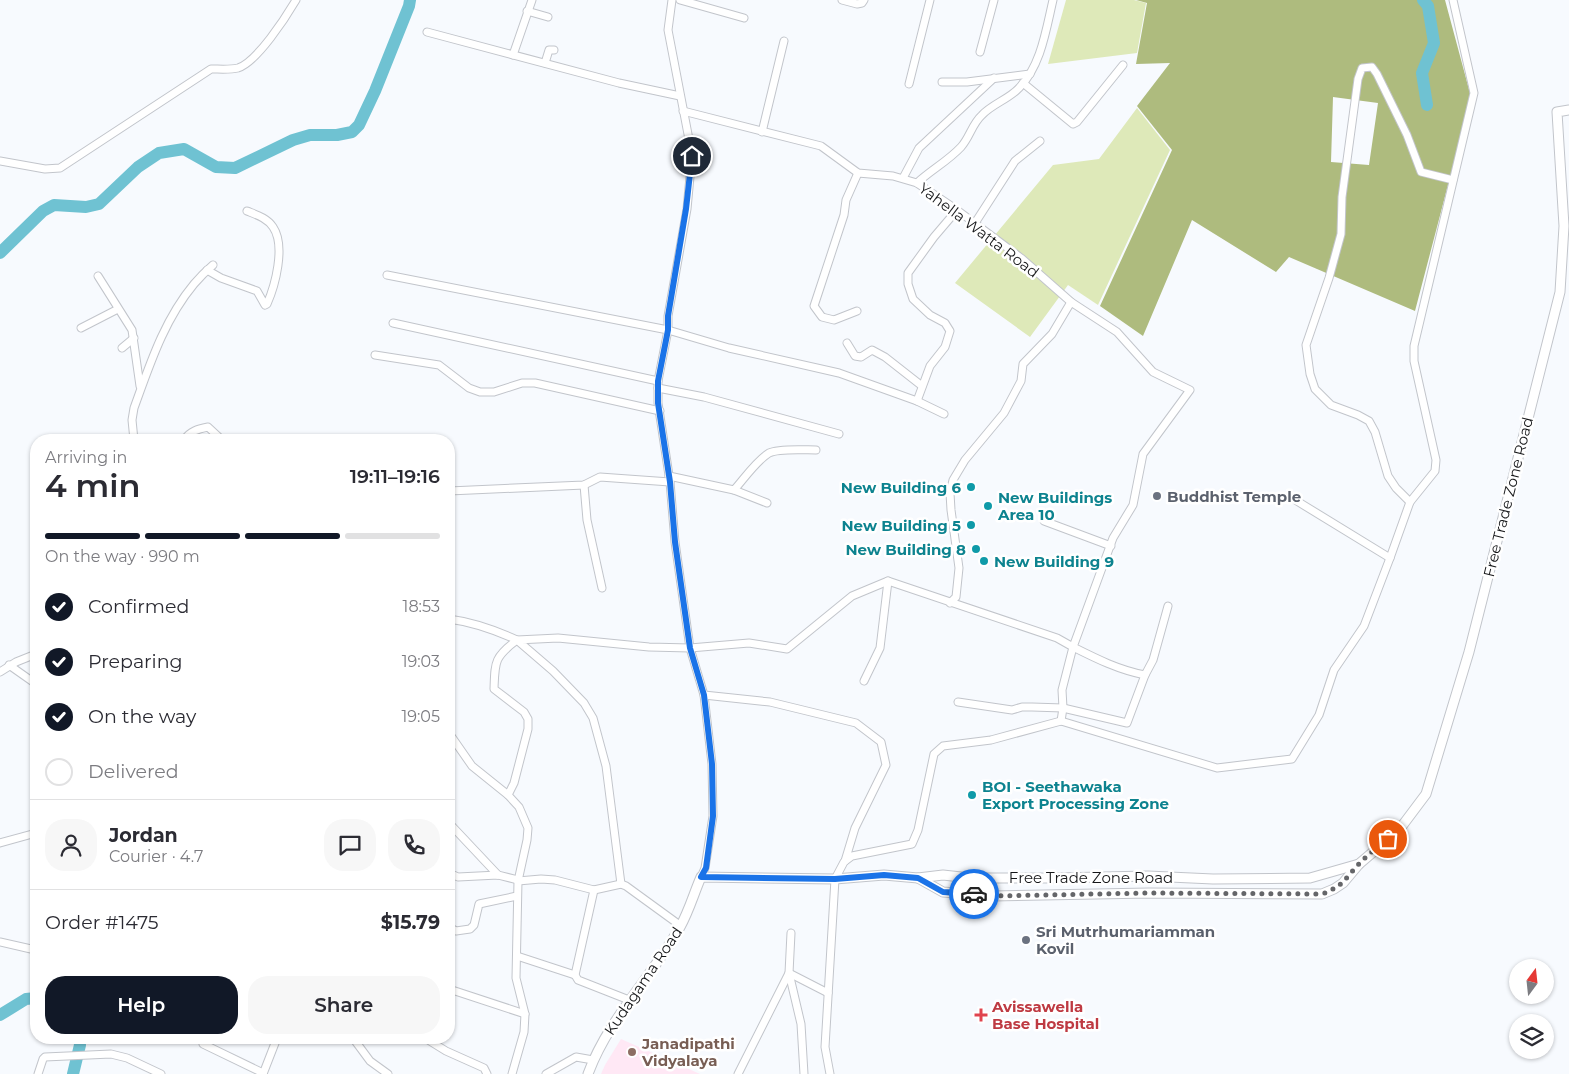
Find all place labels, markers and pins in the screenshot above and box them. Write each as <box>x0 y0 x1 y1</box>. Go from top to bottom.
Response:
pin <box>671 135 713 177</box>
place label: New Building 6 <box>841 478 961 497</box>
marker: New Building 6 <box>965 481 977 493</box>
place label: Buddhist Temple <box>1167 487 1301 506</box>
place label: New Buildings Area 10 <box>997 488 1112 524</box>
marker: Buddhist Temple <box>1151 490 1163 502</box>
marker: New Buildings Area 10 <box>982 500 994 512</box>
place label: New Building 5 <box>841 516 961 535</box>
marker: New Building 5 <box>965 519 977 531</box>
place label: New Building 8 <box>845 540 966 559</box>
marker: New Building 8 <box>970 543 982 555</box>
place label: New Building 9 <box>994 552 1114 571</box>
marker: New Building 9 <box>978 555 990 567</box>
place label: BOI - Seethawaka Export Processing Zone <box>982 777 1169 813</box>
marker: BOI - Seethawaka Export Processing Zone <box>966 789 978 801</box>
pin <box>1367 818 1409 860</box>
place label: Sri Mutrhumariamman Kovil <box>1036 922 1215 958</box>
marker: Sri Mutrhumariamman Kovil <box>1020 934 1032 946</box>
place label: Avissawella Base Hospital <box>991 997 1099 1033</box>
marker: Avissawella Base Hospital <box>974 1008 988 1022</box>
place label: Janadipathi Vidyalaya <box>641 1034 735 1070</box>
marker: Janadipathi Vidyalaya <box>626 1046 638 1058</box>

